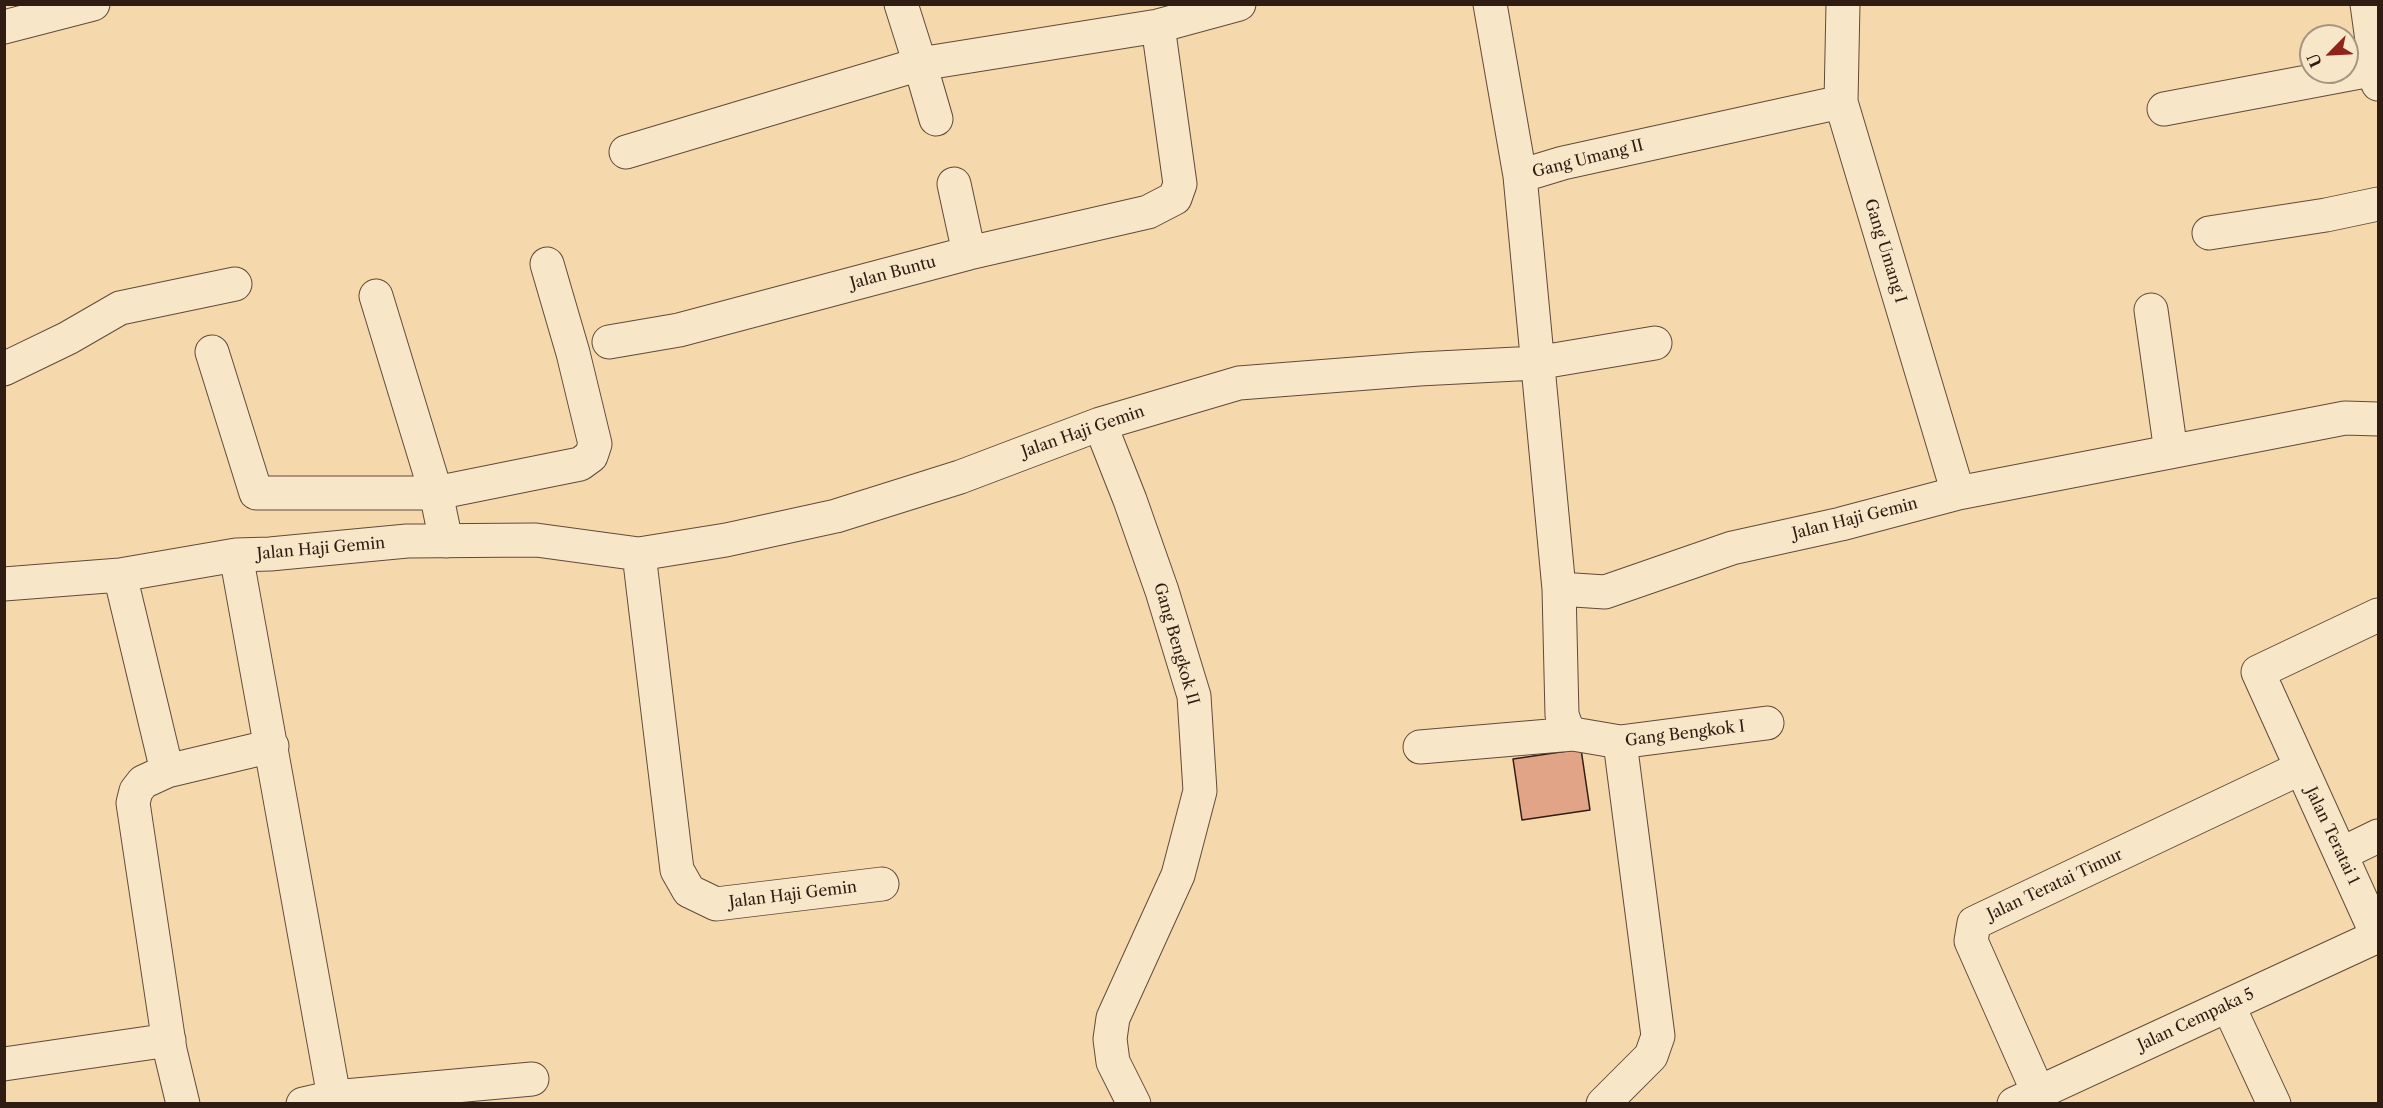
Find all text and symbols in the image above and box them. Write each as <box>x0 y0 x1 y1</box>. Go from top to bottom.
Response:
north arrow <box>2299 24 2359 84</box>
text: U <box>2303 51 2326 71</box>
street label: Gang Umang II <box>1530 136 1646 182</box>
street label: Gang Umang I <box>1860 197 1910 305</box>
street label: Jalan Buntu <box>848 252 938 294</box>
street label: Jalan Haji Gemin <box>1019 402 1147 462</box>
street label: Jalan Haji Gemin <box>1790 494 1920 544</box>
street label: Jalan Haji Gemin <box>256 534 386 564</box>
street label: Gang Bengkok II <box>1149 580 1203 708</box>
street label: Gang Bengkok I <box>1624 717 1746 751</box>
street label: Jalan Teratai 1 <box>2301 784 2363 888</box>
street label: Jalan Teratai Timur <box>1984 845 2126 925</box>
street label: Jalan Haji Gemin <box>728 878 858 912</box>
street label: Jalan Cempaka 5 <box>2135 985 2257 1055</box>

